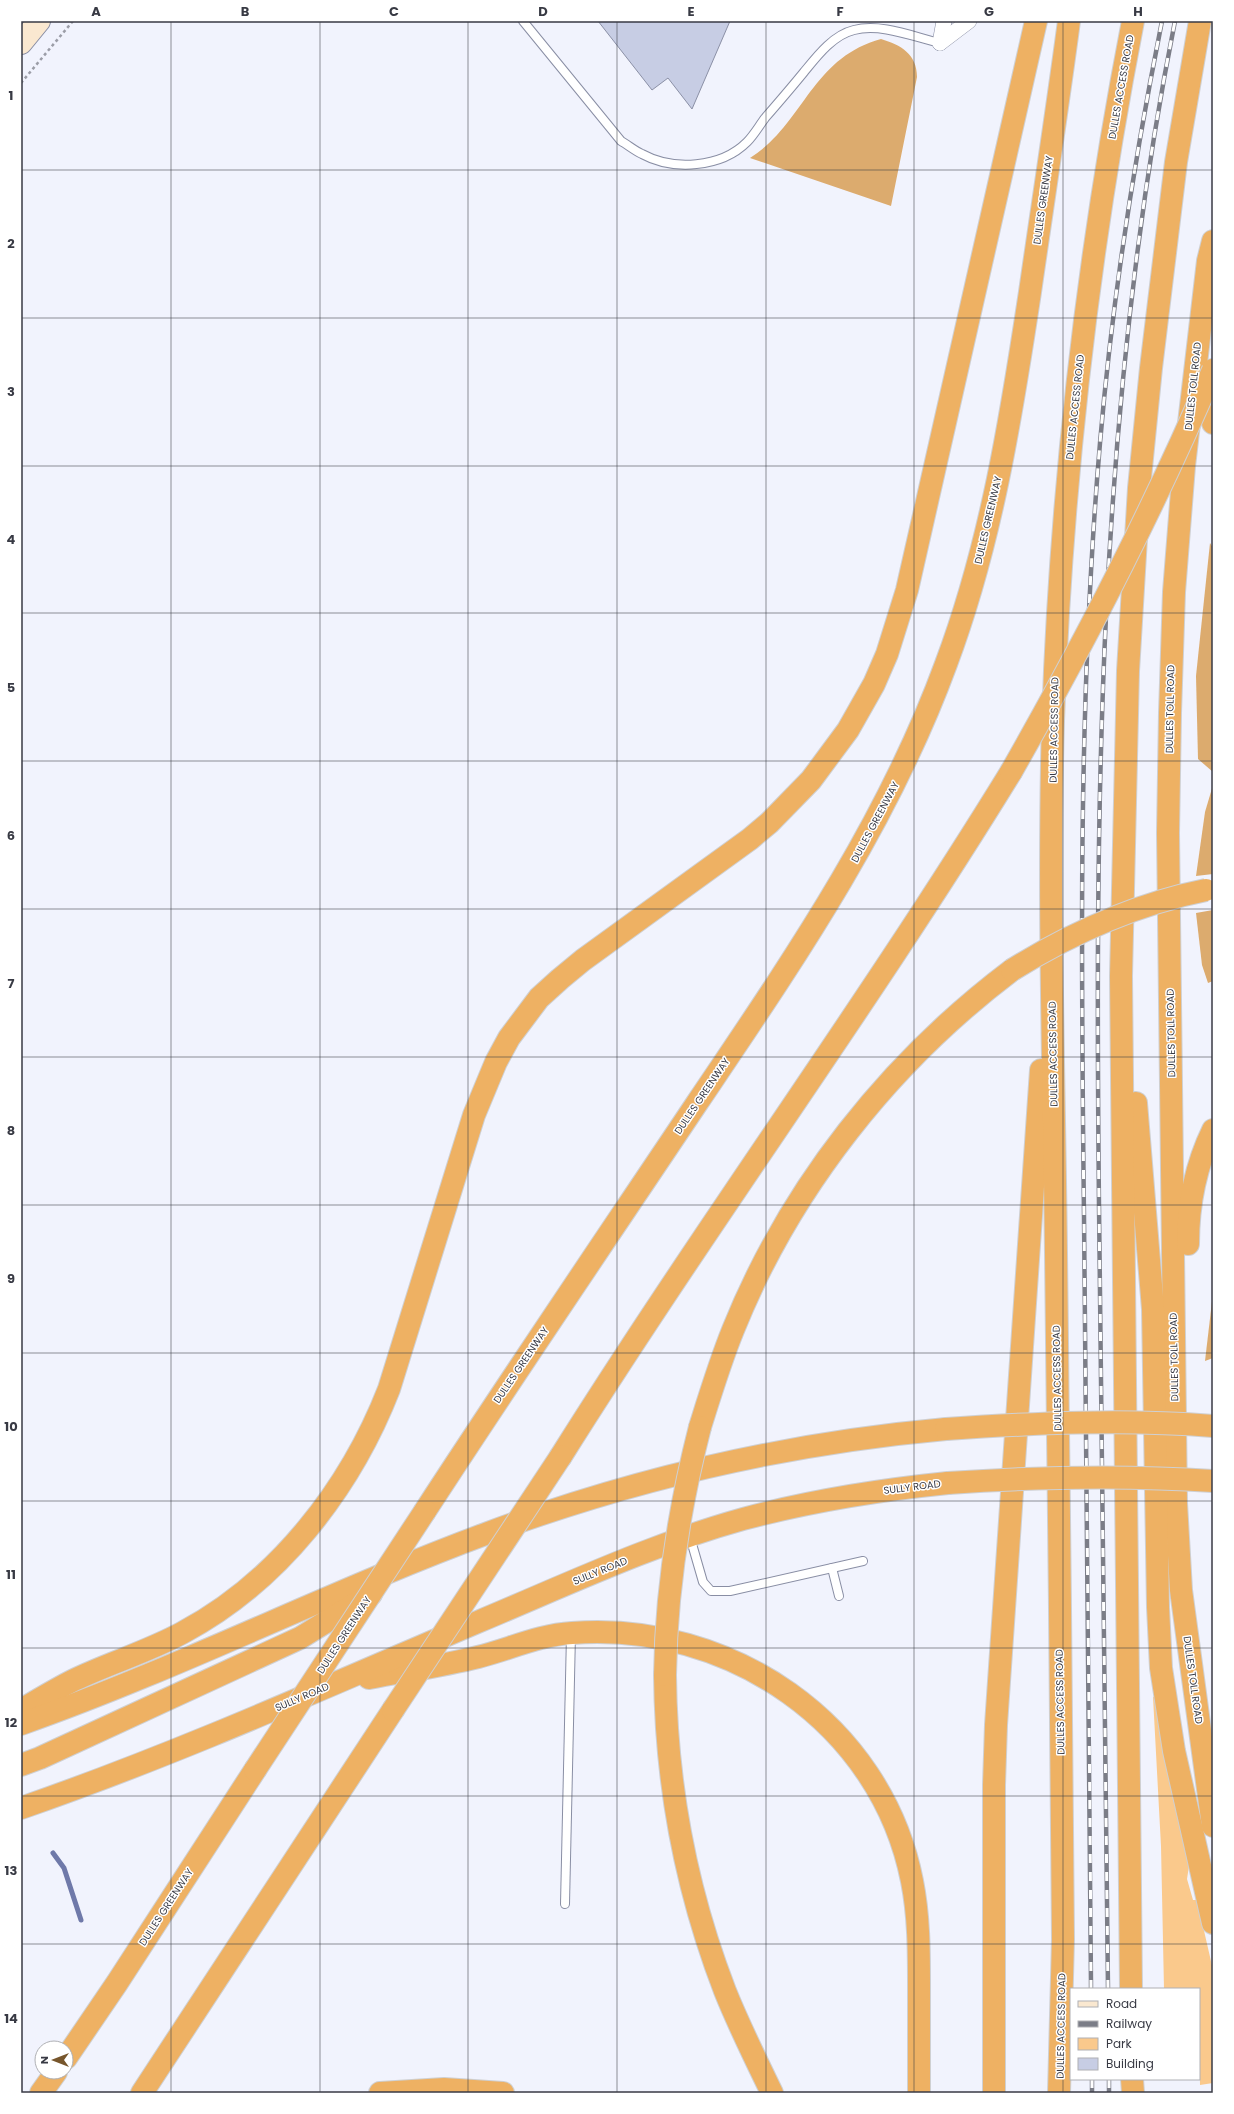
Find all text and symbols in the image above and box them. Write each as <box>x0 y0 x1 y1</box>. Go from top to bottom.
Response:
text: A <box>91 2 101 21</box>
text: B <box>241 2 250 21</box>
text: C <box>389 2 399 21</box>
text: D <box>538 2 548 21</box>
text: E <box>687 2 695 21</box>
text: F <box>836 2 844 21</box>
text: G <box>984 2 994 21</box>
text: H <box>1133 2 1143 21</box>
street label: DULLES ACCESS ROAD <box>1104 34 1138 140</box>
text: 1 <box>9 86 13 105</box>
street label: DULLES GREENWAY <box>1029 154 1057 245</box>
text: 2 <box>7 234 15 253</box>
street label: DULLES TOLL ROAD <box>1181 341 1205 431</box>
street label: DULLES ACCESS ROAD <box>1062 354 1088 460</box>
text: 3 <box>7 382 15 401</box>
street label: DULLES GREENWAY <box>971 474 1005 565</box>
text: 4 <box>7 530 16 549</box>
street label: DULLES TOLL ROAD <box>1162 665 1178 753</box>
street label: DULLES ACCESS ROAD <box>1046 677 1062 783</box>
text: 5 <box>7 678 15 697</box>
street label: DULLES GREENWAY <box>847 779 903 865</box>
text: 6 <box>7 826 15 845</box>
text: 7 <box>8 974 15 993</box>
street label: DULLES TOLL ROAD <box>1163 989 1179 1077</box>
street label: DULLES ACCESS ROAD <box>1045 1001 1061 1107</box>
street label: DULLES GREENWAY <box>671 1055 733 1137</box>
text: 8 <box>7 1121 15 1140</box>
text: 9 <box>7 1269 15 1288</box>
street label: DULLES TOLL ROAD <box>1166 1313 1182 1401</box>
street label: DULLES GREENWAY <box>490 1324 552 1406</box>
street label: DULLES ACCESS ROAD <box>1049 1325 1065 1431</box>
text: 10 <box>4 1417 18 1436</box>
street label: SULLY ROAD <box>883 1476 941 1498</box>
street label: SULLY ROAD <box>571 1553 629 1589</box>
text: 11 <box>6 1565 16 1584</box>
street label: DULLES GREENWAY <box>313 1593 375 1677</box>
street label: DULLES TOLL ROAD <box>1179 1635 1207 1725</box>
street label: DULLES ACCESS ROAD <box>1052 1649 1068 1755</box>
street label: SULLY ROAD <box>273 1679 331 1715</box>
text: 12 <box>5 1713 18 1732</box>
text: 13 <box>5 1861 18 1880</box>
street label: DULLES GREENWAY <box>135 1865 197 1949</box>
street label: DULLES ACCESS ROAD <box>1053 1973 1069 2079</box>
legend <box>1070 1988 1200 2080</box>
text: Road <box>1106 1995 1137 2012</box>
text: 14 <box>4 2009 18 2028</box>
text: Railway <box>1106 2015 1152 2032</box>
text: Park <box>1106 2035 1133 2052</box>
north arrow <box>34 2040 74 2080</box>
text: Building <box>1106 2055 1154 2072</box>
text: N <box>36 2056 52 2064</box>

